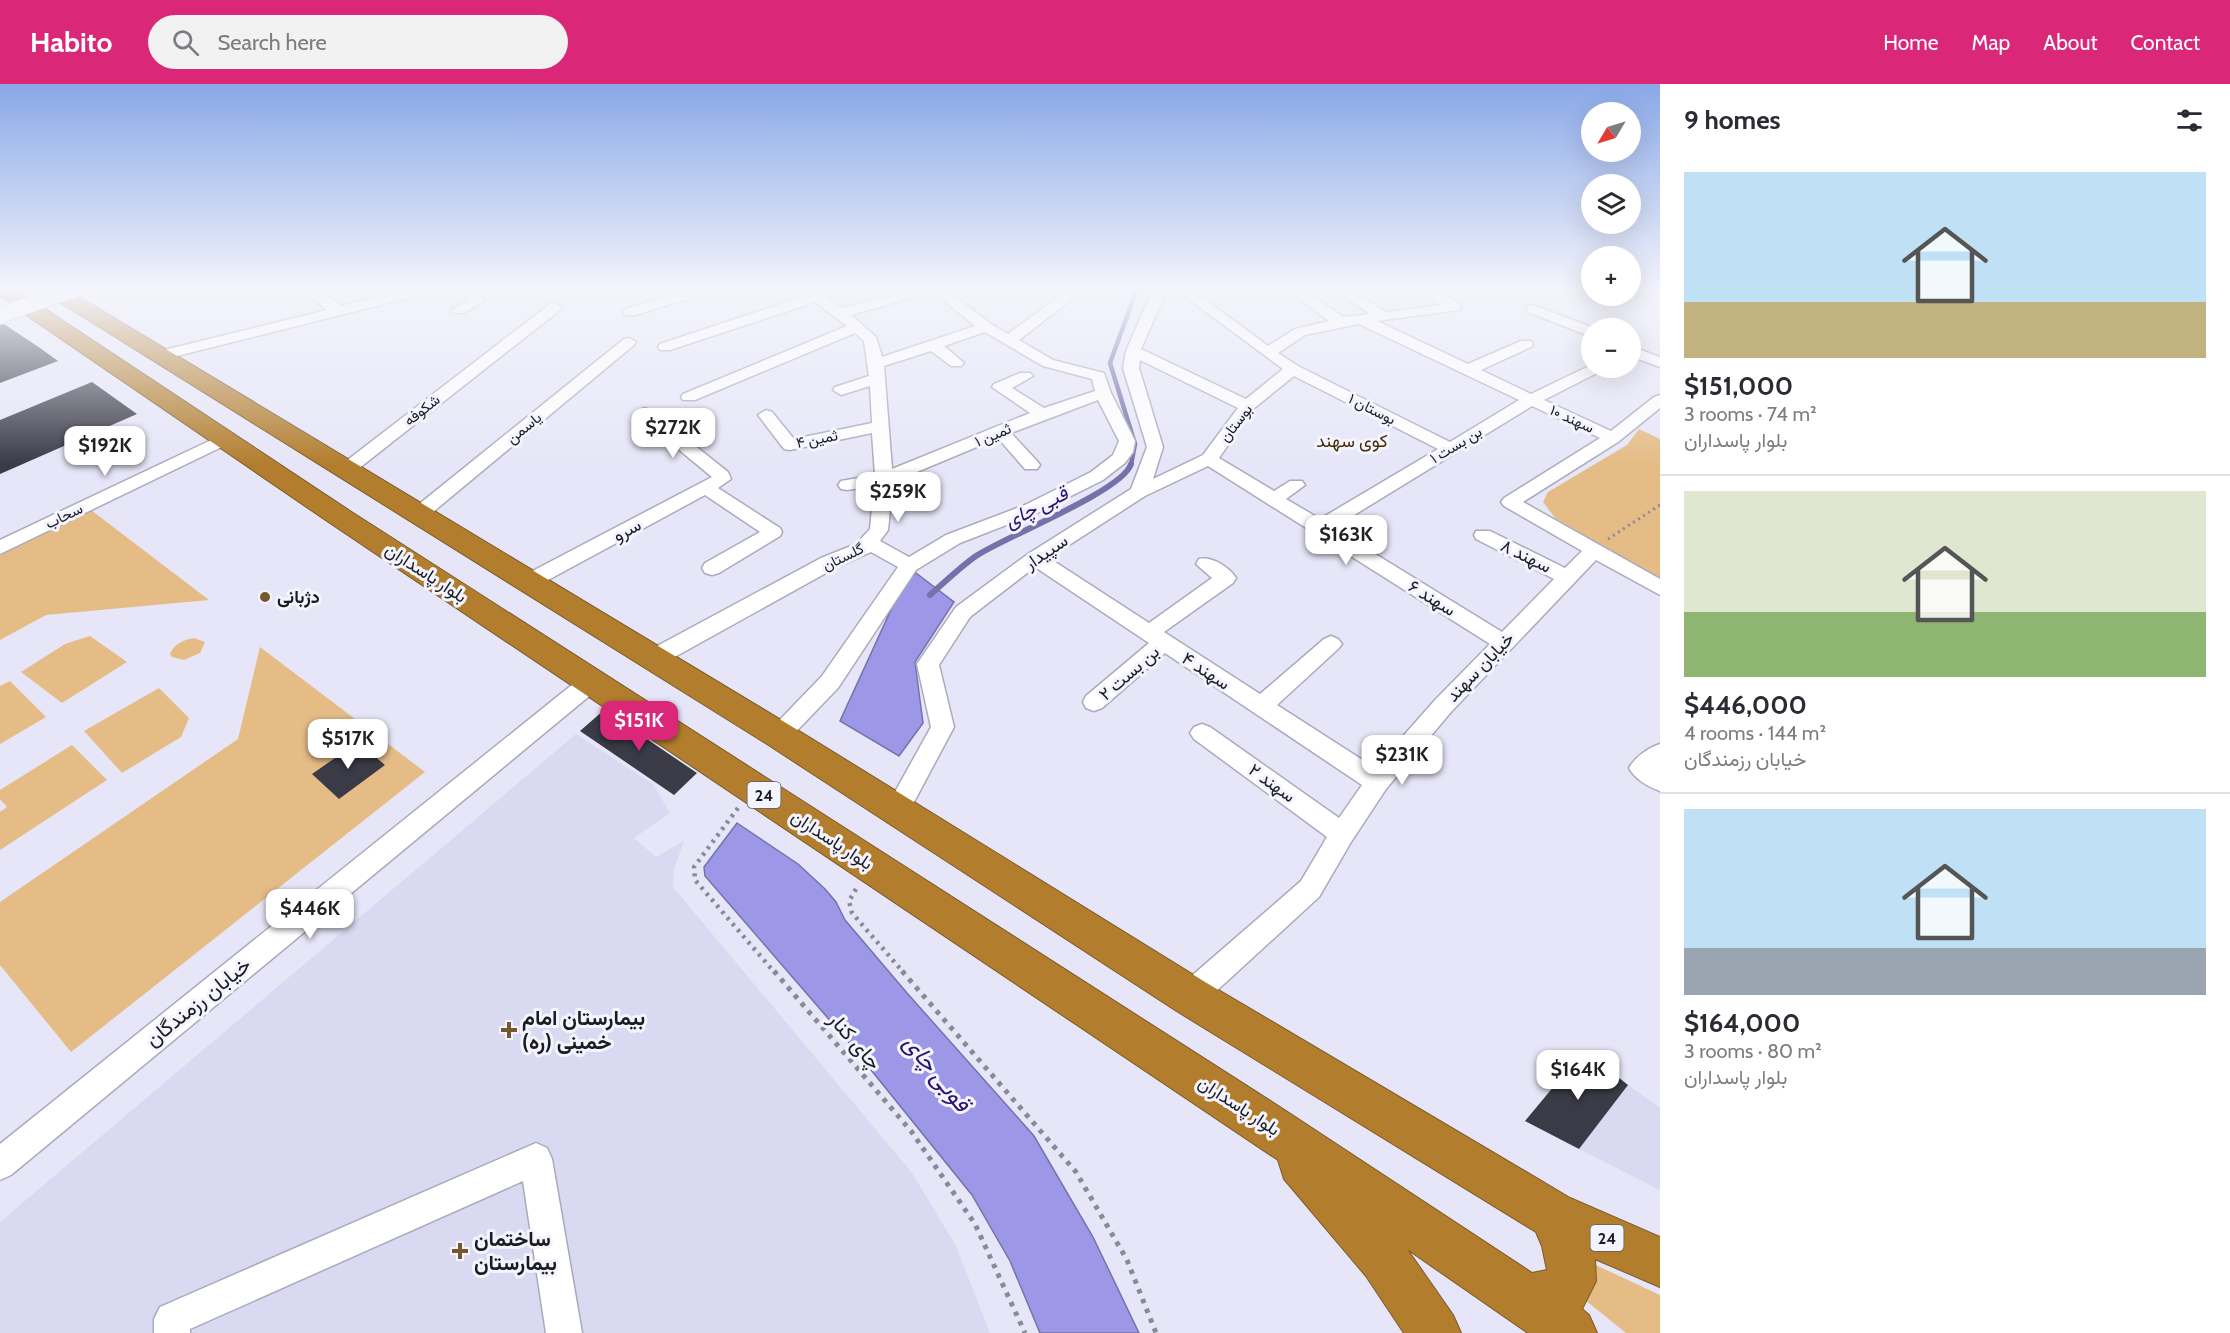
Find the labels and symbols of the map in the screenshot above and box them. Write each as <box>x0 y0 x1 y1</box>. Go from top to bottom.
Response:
north arrow <box>1581 102 1641 162</box>
street label: شکوفه <box>400 390 444 430</box>
street label: بوستان ۱ <box>1345 390 1399 428</box>
street label: بوستان <box>1216 401 1256 445</box>
street label: سهند ۱۰ <box>1547 401 1597 437</box>
street label: یاسمن <box>503 408 546 448</box>
pin: $272K <box>631 408 715 459</box>
street label: ثمین ۱ <box>972 419 1015 452</box>
street label: بن بست ۱ <box>1427 423 1486 468</box>
pin: $192K <box>63 426 147 477</box>
street label: ثمین ۴ <box>795 426 840 453</box>
district label: کوی سهند <box>1316 430 1388 452</box>
pin: $259K <box>856 472 940 523</box>
water label: قبی چای <box>1000 480 1074 535</box>
street label: سحاب <box>42 499 86 533</box>
street label: سرو <box>609 514 645 546</box>
pin: $163K <box>1304 515 1388 566</box>
street label: سپیدار <box>1019 530 1073 576</box>
street label: سهند ۸ <box>1497 534 1555 578</box>
street label: بلوار پاسداران <box>380 538 471 608</box>
street label: گلستان <box>819 539 867 575</box>
street label: سهند ۶ <box>1404 575 1460 621</box>
place label: دژبانی <box>277 586 320 608</box>
marker: دژبانی <box>258 590 272 604</box>
street label: خیابان سهند <box>1441 628 1519 706</box>
street label: بن بست ۲ <box>1094 641 1164 705</box>
street label: سهند ۴ <box>1178 647 1234 695</box>
pin: $151K <box>597 701 681 752</box>
pin: $517K <box>306 719 390 770</box>
pin: $231K <box>1360 735 1444 786</box>
street label: سهند ۲ <box>1244 759 1300 807</box>
road number: 24 <box>748 782 780 808</box>
street label: بلوار پاسداران <box>786 805 877 875</box>
pin: $446K <box>268 889 352 940</box>
street label: خیابان رزمندگان <box>140 951 256 1053</box>
place label: بیمارستان امام خمینی (ره) <box>522 1005 645 1055</box>
street label: چای کنار <box>821 1006 887 1076</box>
marker: بیمارستان امام خمینی (ره) <box>500 1021 518 1039</box>
water label: قوبی چای <box>896 1028 978 1120</box>
pin: $164K <box>1536 1050 1620 1101</box>
street label: بلوار پاسداران <box>1193 1071 1284 1141</box>
road number: 24 <box>1590 1225 1624 1251</box>
place label: ساختمان بیمارستان <box>474 1226 557 1276</box>
marker: ساختمان بیمارستان <box>451 1242 469 1260</box>

